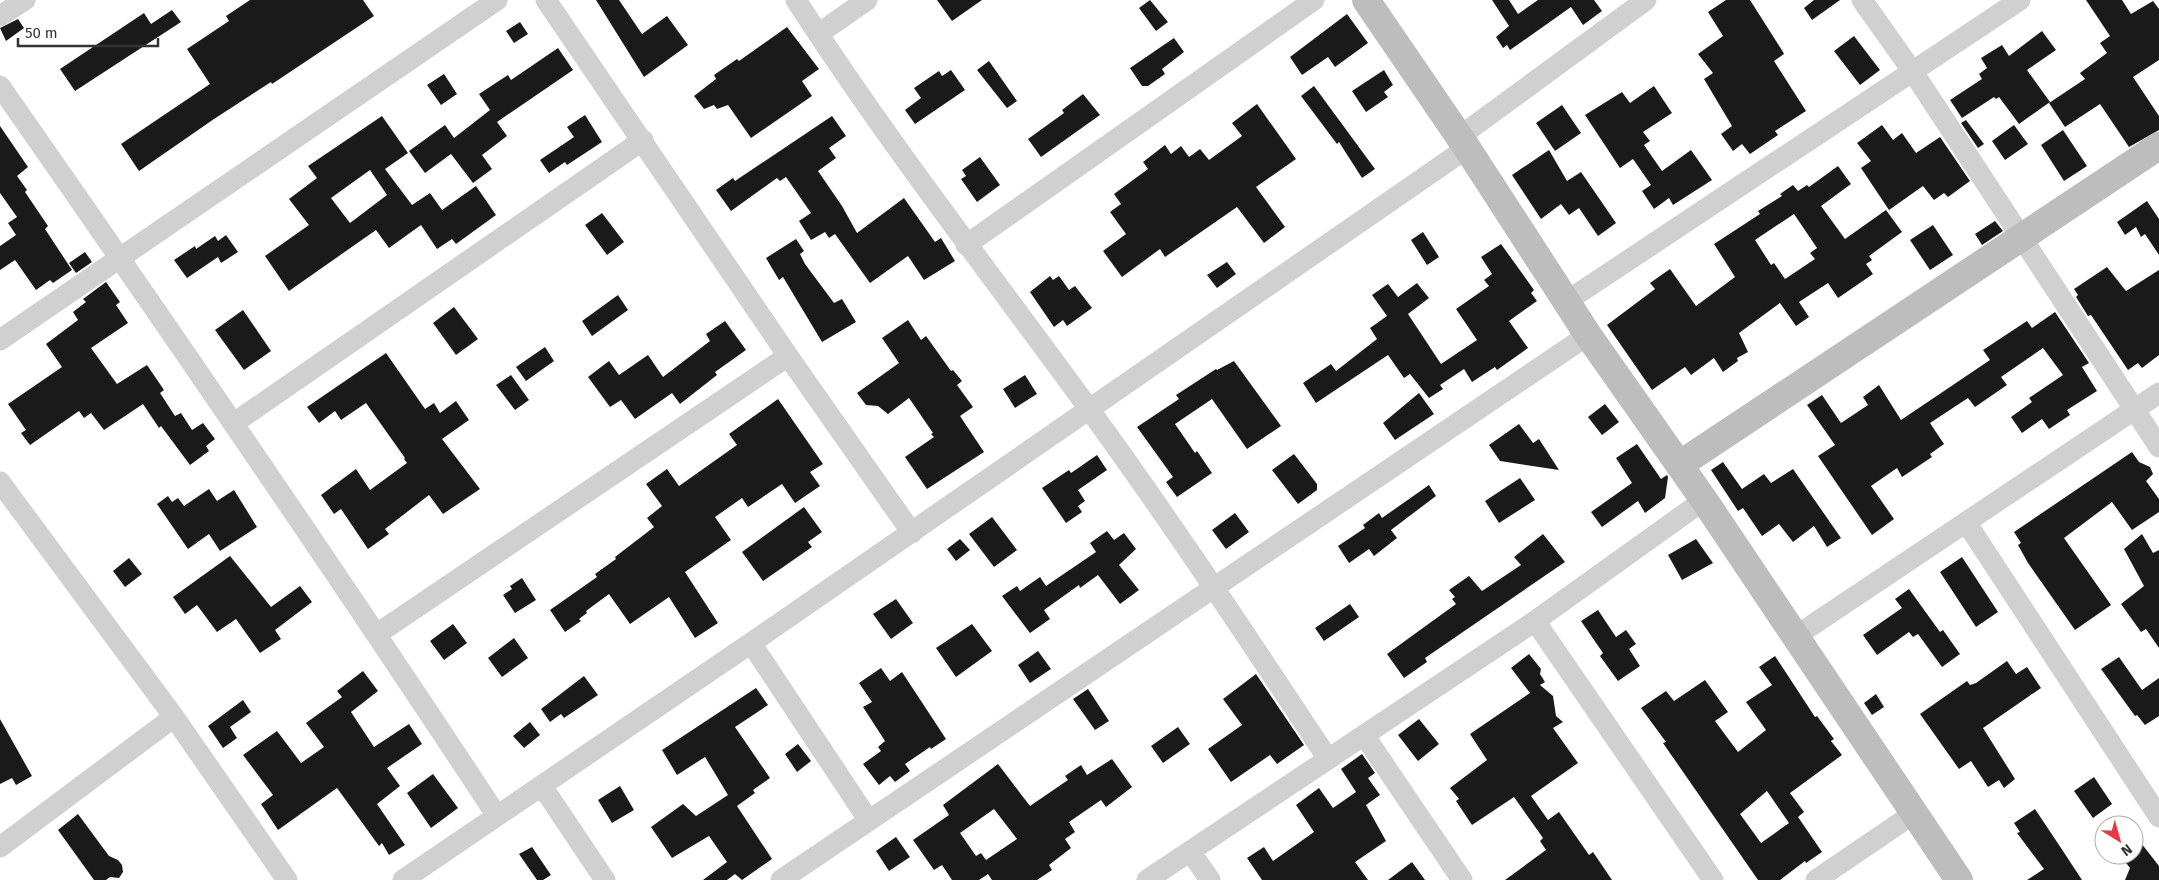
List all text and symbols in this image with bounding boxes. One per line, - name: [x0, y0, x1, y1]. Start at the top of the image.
- scale bar: [18, 15, 158, 47]
- text: 50 m: [25, 24, 58, 42]
- north arrow: [2094, 815, 2144, 865]
- text: N: [2118, 840, 2135, 860]

